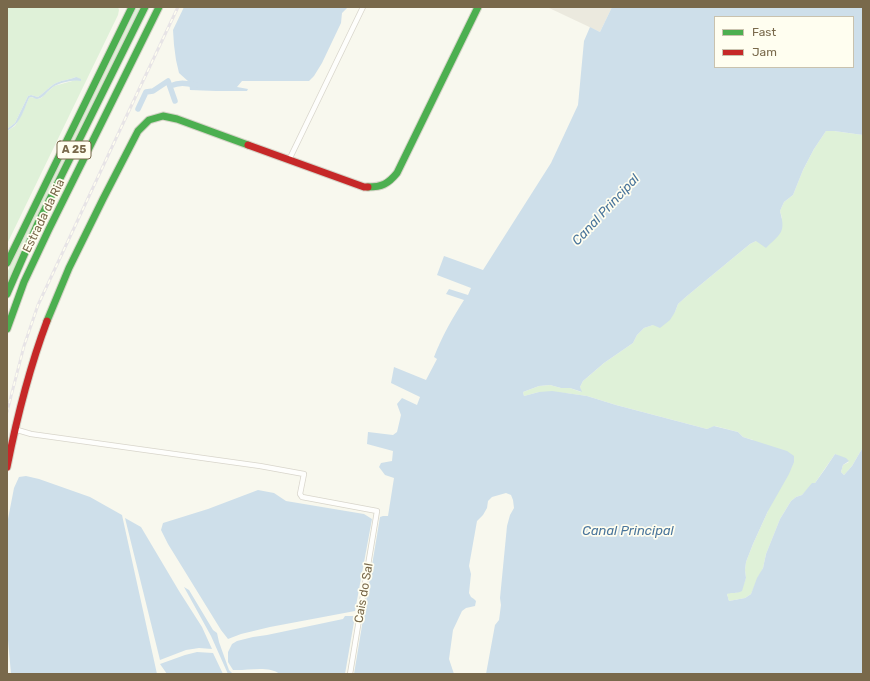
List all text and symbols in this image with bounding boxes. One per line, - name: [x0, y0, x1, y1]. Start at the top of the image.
- legend: [714, 16, 854, 68]
- text: Fast: [752, 25, 776, 39]
- text: Jam: [752, 45, 777, 59]
- road number: A 25: [57, 141, 91, 159]
- water label: Canal Principal: [569, 171, 643, 249]
- street label: Estrada da Ria: [20, 177, 68, 255]
- water label: Canal Principal: [582, 523, 674, 539]
- street label: Cais do Sal: [352, 562, 376, 624]

